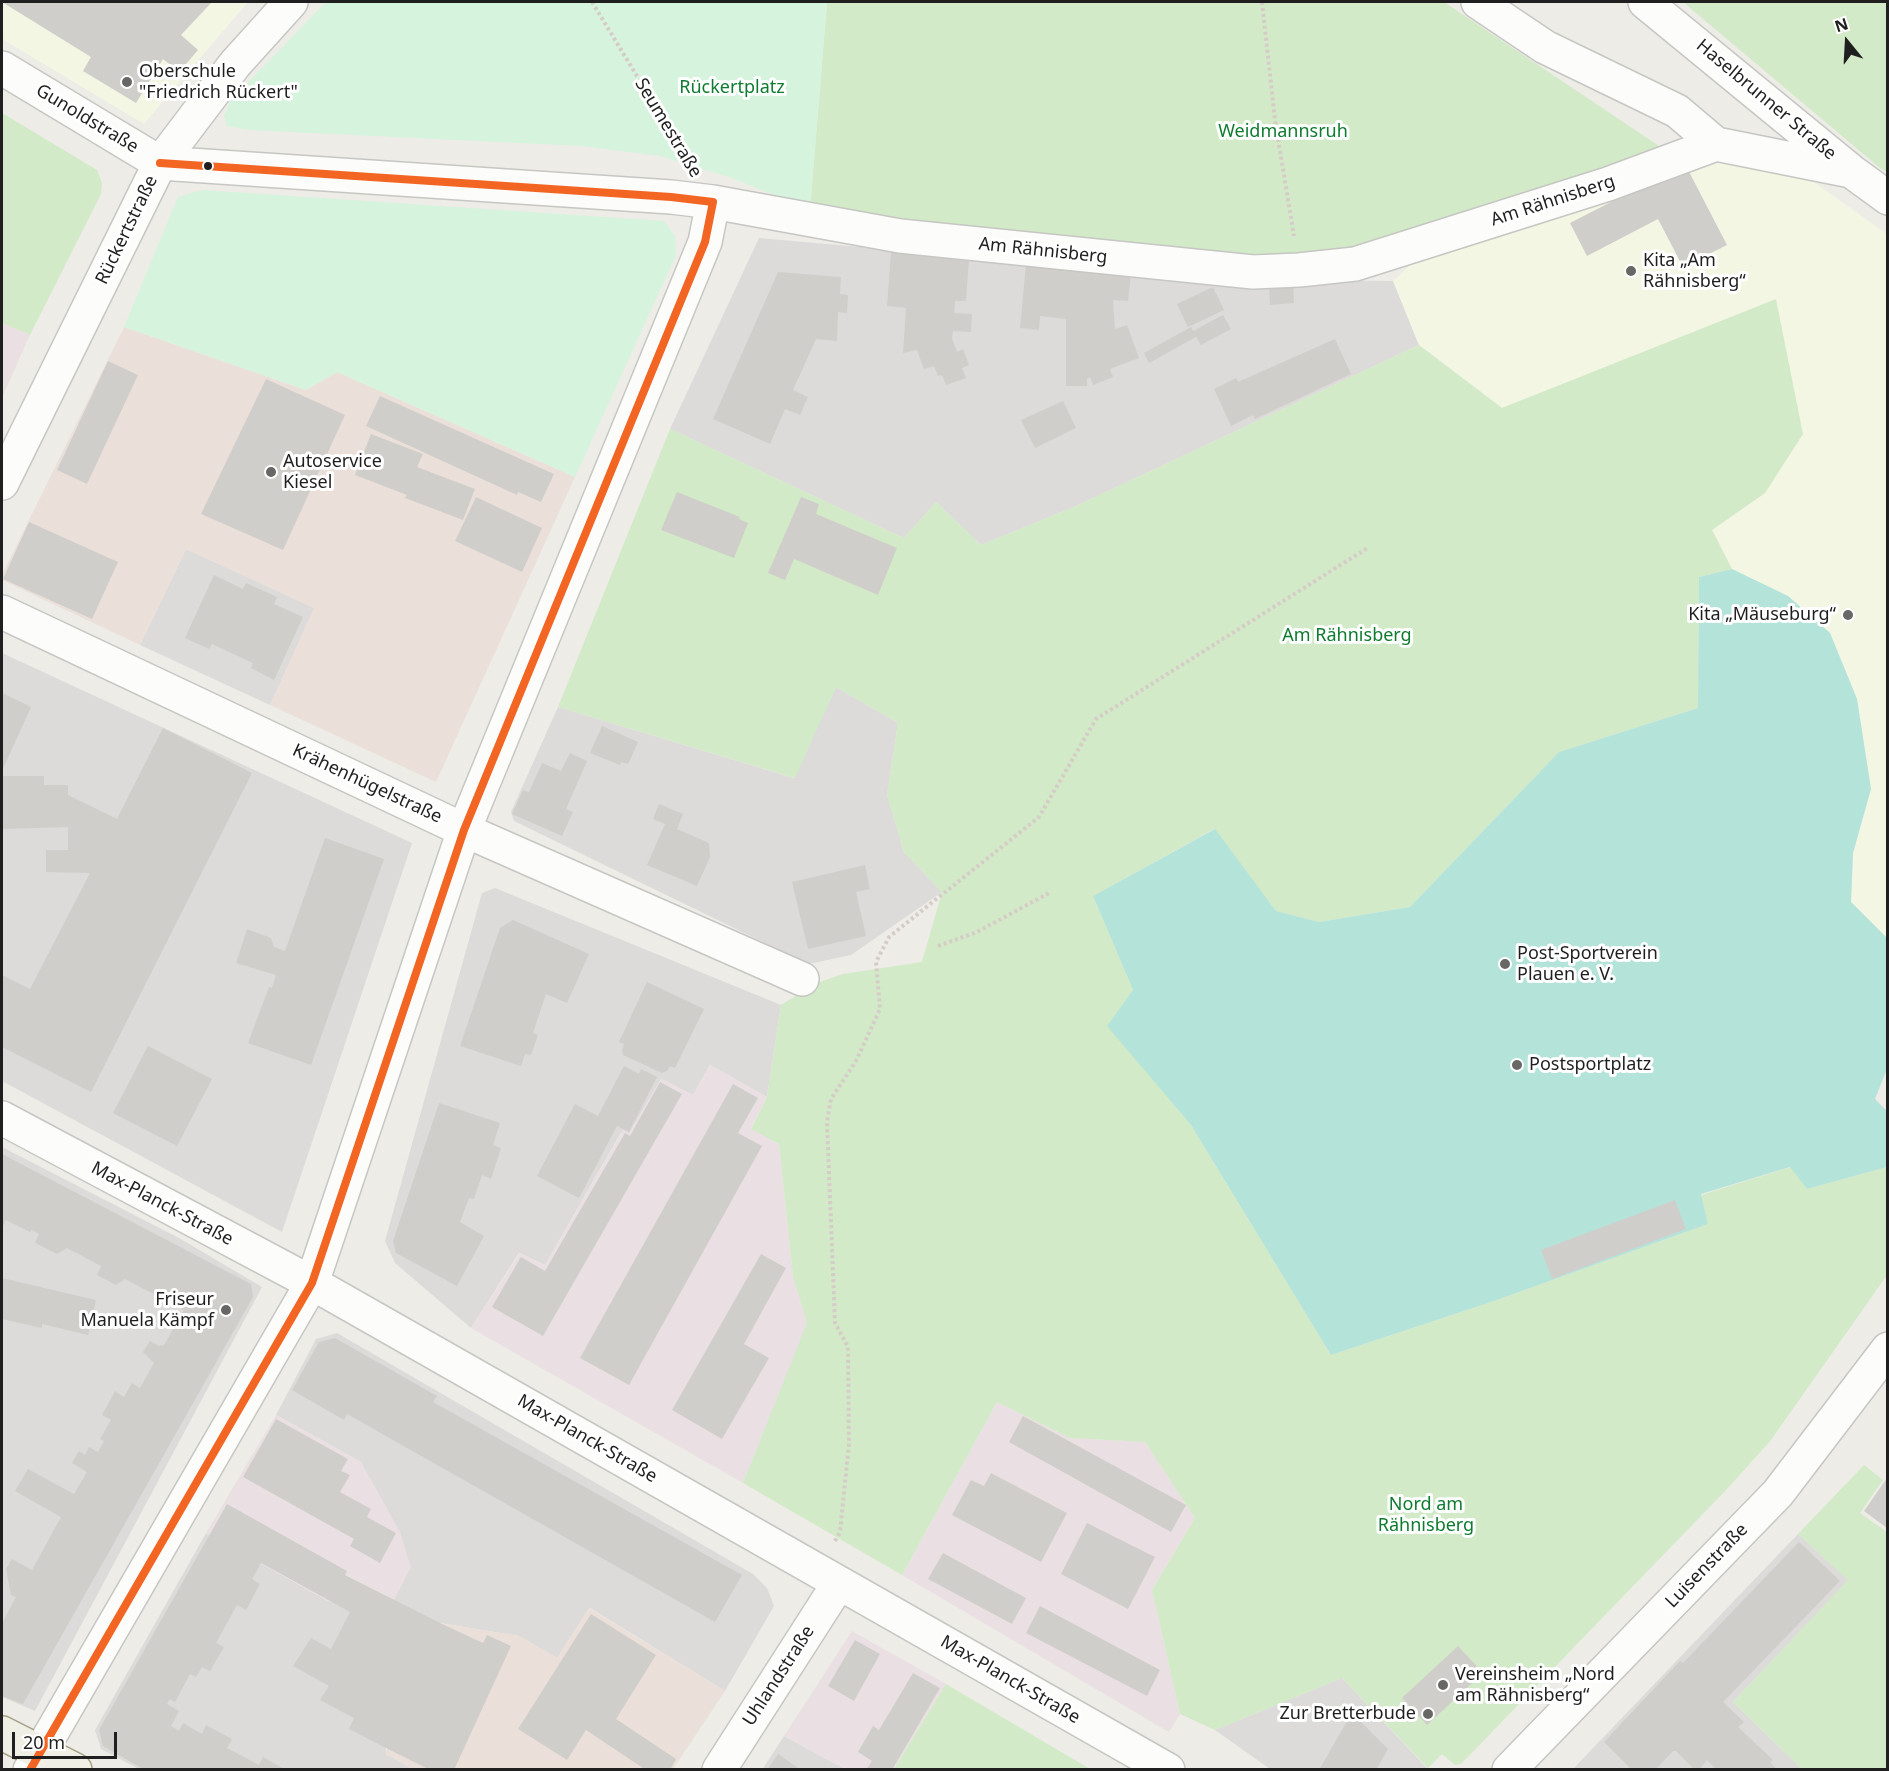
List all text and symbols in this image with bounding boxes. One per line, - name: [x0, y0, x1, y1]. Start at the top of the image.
- north arrow: [1817, 12, 1877, 72]
- text: N: [1832, 12, 1851, 37]
- street label: Haselbrunner Straße: [1692, 35, 1840, 165]
- place label: Oberschule "Friedrich Rückert": [139, 61, 298, 104]
- street label: Seumestraße: [630, 74, 706, 182]
- marker: Oberschule "Friedrich Rückert": [120, 75, 134, 89]
- park label: Rückertplatz: [679, 77, 785, 99]
- street label: Gunoldstraße: [32, 80, 142, 158]
- park label: Weidmannsruh: [1218, 121, 1348, 143]
- unlabelled marker: [202, 160, 214, 172]
- street label: Am Rähnisberg: [1488, 171, 1618, 231]
- street label: Rückertstraße: [91, 172, 163, 288]
- street label: Am Rähnisberg: [978, 233, 1108, 269]
- place label: Kita „Am Rähnisberg“: [1643, 250, 1746, 292]
- marker: Kita „Am Rähnisberg“: [1624, 264, 1638, 278]
- place label: Autoservice Kiesel: [283, 451, 382, 494]
- marker: Autoservice Kiesel: [264, 465, 278, 479]
- place label: Kita „Mäuseburg“: [1688, 604, 1836, 626]
- marker: Kita „Mäuseburg“: [1841, 608, 1855, 622]
- park label: Am Rähnisberg: [1282, 625, 1412, 647]
- street label: Krähenhügelstraße: [289, 740, 445, 828]
- place label: Post-Sportverein Plauen e. V.: [1517, 943, 1658, 986]
- marker: Post-Sportverein Plauen e. V.: [1498, 957, 1512, 971]
- place label: Postsportplatz: [1529, 1054, 1651, 1076]
- marker: Postsportplatz: [1510, 1058, 1524, 1072]
- street label: Max-Planck-Straße: [87, 1157, 237, 1251]
- place label: Friseur Manuela Kämpf: [80, 1289, 214, 1332]
- marker: Friseur Manuela Kämpf: [219, 1303, 233, 1317]
- street label: Max-Planck-Straße: [513, 1390, 661, 1488]
- park label: Nord am Rähnisberg: [1378, 1494, 1474, 1537]
- street label: Luisenstraße: [1661, 1519, 1753, 1613]
- street label: Uhlandstraße: [739, 1622, 819, 1730]
- street label: Max-Planck-Straße: [936, 1631, 1084, 1729]
- place label: Vereinsheim „Nord am Rähnisberg“: [1455, 1664, 1615, 1706]
- marker: Vereinsheim „Nord am Rähnisberg“: [1436, 1678, 1450, 1692]
- place label: Zur Bretterbude: [1280, 1703, 1416, 1725]
- marker: Zur Bretterbude: [1421, 1707, 1435, 1721]
- scale bar: [15, 1720, 120, 1758]
- text: 20 m: [23, 1730, 65, 1754]

